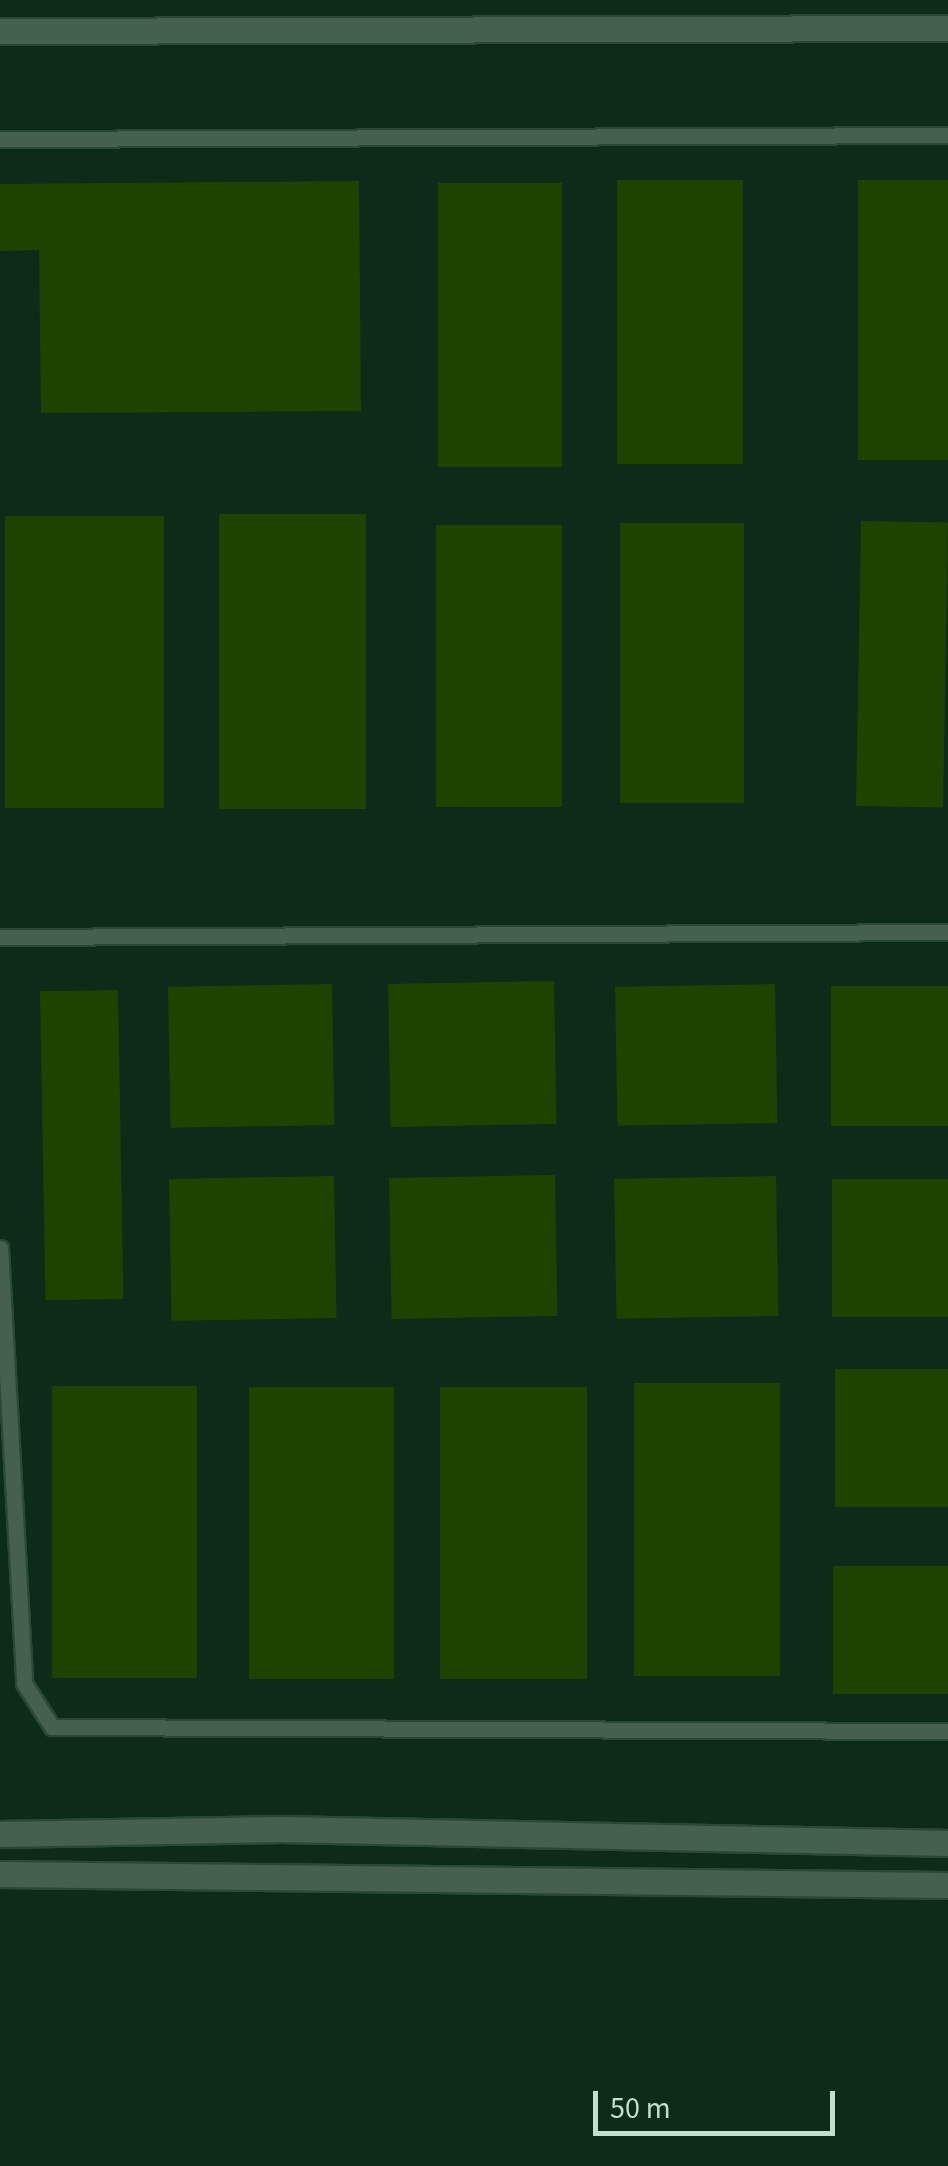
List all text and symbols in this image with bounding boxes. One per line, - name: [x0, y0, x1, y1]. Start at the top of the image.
- scale bar: [598, 2071, 840, 2133]
- text: 50 m: [610, 2087, 671, 2130]

